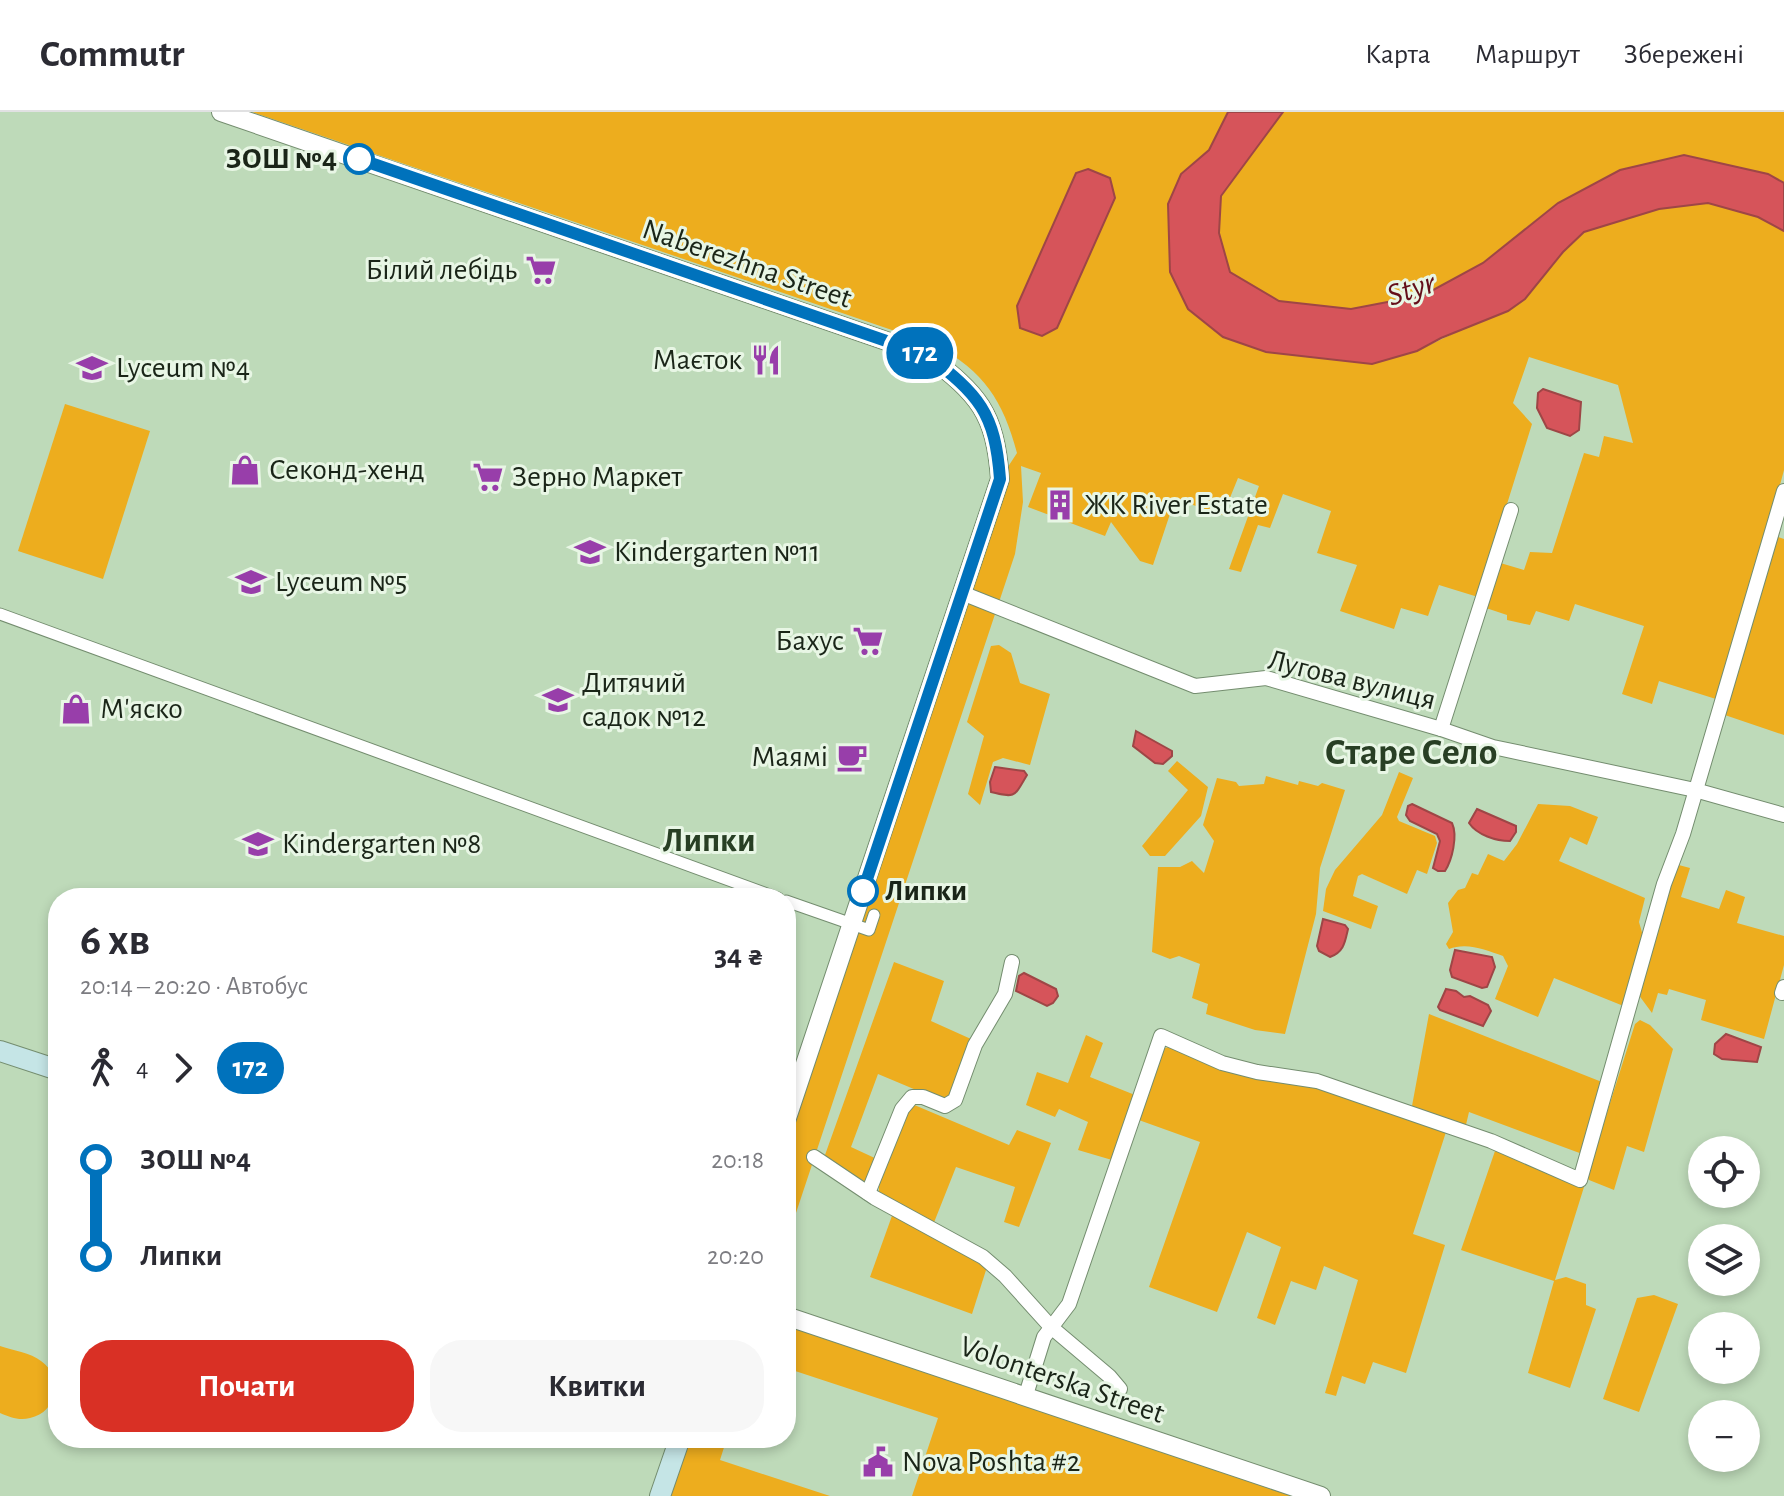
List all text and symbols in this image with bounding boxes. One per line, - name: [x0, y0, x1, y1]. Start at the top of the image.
- text: Commutr: [40, 36, 185, 74]
- text: Карта: [1365, 41, 1431, 69]
- text: Маршрут: [1475, 41, 1580, 69]
- text: Збережені: [1624, 41, 1744, 69]
- place label: ЗОШ №4: [226, 144, 337, 174]
- marker: ЗОШ №4: [344, 144, 374, 174]
- street label: Naberezhna Street: [639, 214, 856, 314]
- supermarket icon: Білий лебідь: [524, 253, 558, 287]
- place label: Білий лебідь: [365, 255, 517, 285]
- water label: Styr: [1383, 266, 1441, 312]
- line badge: 172: [874, 327, 966, 379]
- text: 172: [902, 339, 938, 367]
- restaurant icon: Маєток: [749, 343, 783, 377]
- place label: Маєток: [653, 345, 742, 375]
- school or university icon: Lyceum №4: [75, 351, 109, 385]
- place label: Lyceum №4: [116, 353, 250, 383]
- shop icon: Секонд-хенд: [228, 453, 262, 487]
- place label: Секонд-хенд: [269, 455, 425, 485]
- supermarket icon: Зерно Маркет: [471, 460, 505, 494]
- place label: Зерно Маркет: [512, 462, 683, 492]
- building icon: ЖК River Estate: [1043, 488, 1077, 522]
- place label: ЖК River Estate: [1084, 490, 1268, 520]
- school or university icon: Kindergarten №11: [573, 535, 607, 569]
- place label: Kindergarten №11: [614, 537, 820, 567]
- school or university icon: Lyceum №5: [234, 565, 268, 599]
- place label: Lyceum №5: [275, 567, 407, 597]
- supermarket icon: Бахус: [851, 624, 885, 658]
- place label: Бахус: [775, 626, 844, 656]
- street label: Лугова вулиця: [1265, 645, 1439, 715]
- place label: Дитячий садок №12: [582, 668, 706, 732]
- school or university icon: Дитячий садок №12: [541, 683, 575, 717]
- shop icon: М'яско: [59, 692, 93, 726]
- place label: М'яско: [100, 694, 183, 724]
- district label: Старе Село: [1325, 734, 1497, 772]
- cafe icon: Маямі: [835, 740, 869, 774]
- place label: Маямі: [751, 742, 828, 772]
- district label: Липки: [662, 824, 756, 858]
- school or university icon: Kindergarten №8: [241, 827, 275, 861]
- place label: Kindergarten №8: [282, 829, 482, 859]
- marker: Липки: [848, 876, 878, 906]
- place label: Липки: [885, 876, 967, 906]
- text: 6 хв: [80, 919, 150, 963]
- text: 34 ₴: [714, 941, 764, 971]
- text: 20:14 – 20:20 · Автобус: [80, 973, 308, 999]
- icon: walk: [80, 1046, 124, 1090]
- icon: forward: [161, 1046, 205, 1090]
- text: 172: [233, 1054, 268, 1082]
- text: 4: [136, 1055, 149, 1081]
- map controls: [1688, 1136, 1760, 1472]
- button: locate: [1688, 1136, 1760, 1208]
- text: ЗОШ №4: [140, 1145, 251, 1175]
- text: 20:18: [711, 1147, 764, 1173]
- button: layers: [1688, 1224, 1760, 1296]
- text: Липки: [140, 1241, 222, 1271]
- text: 20:20: [707, 1243, 764, 1269]
- button: +: [1688, 1312, 1760, 1384]
- street label: Volonterska Street: [956, 1331, 1168, 1429]
- button: Почати: [80, 1340, 414, 1432]
- button: Квитки: [430, 1340, 764, 1432]
- button: −: [1688, 1400, 1760, 1472]
- public building icon: Nova Poshta #2: [861, 1445, 895, 1479]
- place label: Nova Poshta #2: [902, 1447, 1081, 1477]

